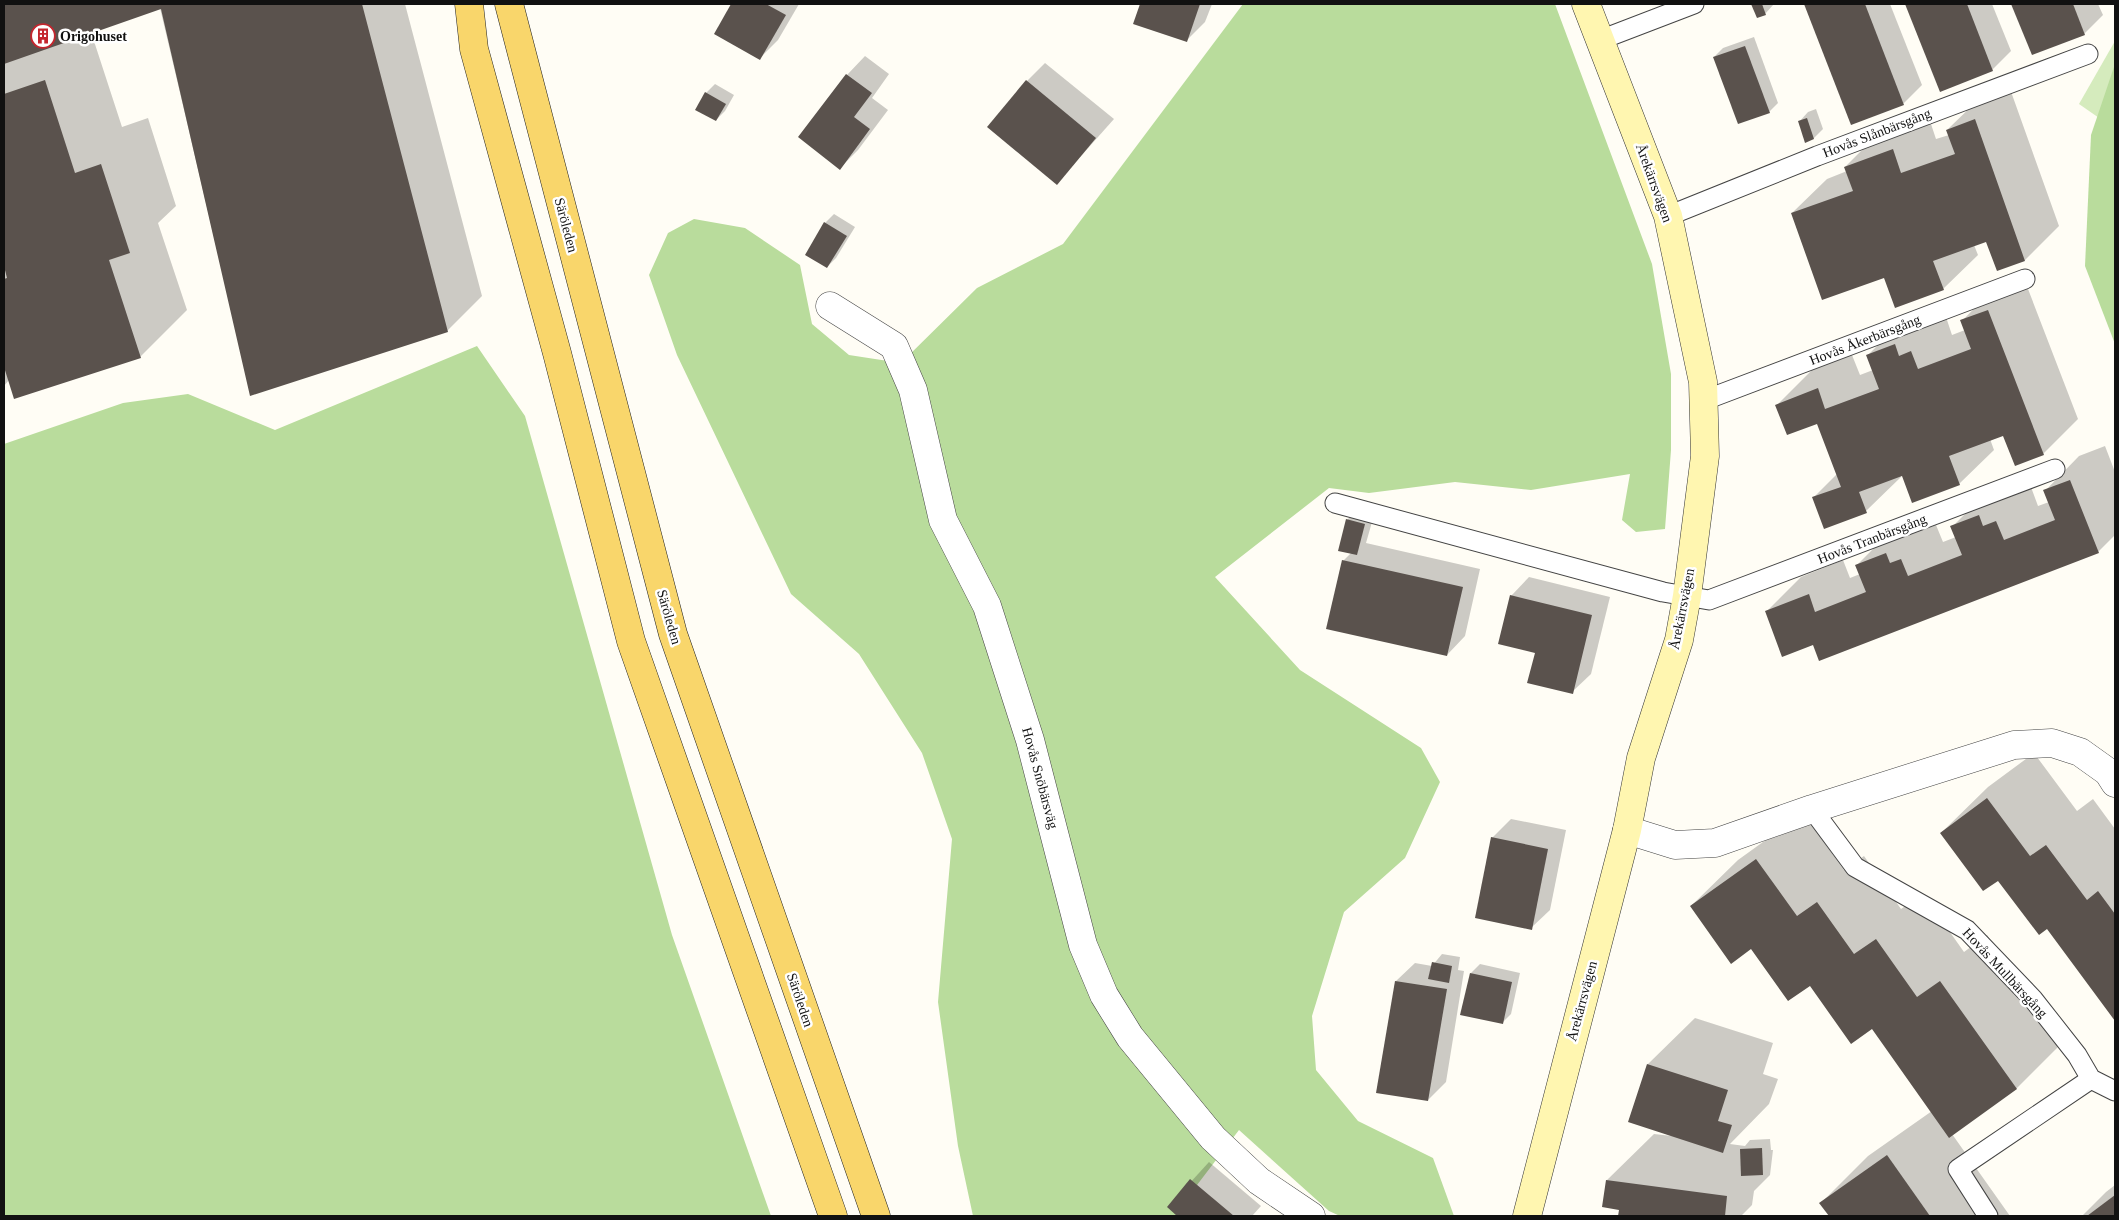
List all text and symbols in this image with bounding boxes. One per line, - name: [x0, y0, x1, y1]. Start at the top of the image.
- building icon: Origohuset: [30, 23, 56, 49]
- place label: Origohuset: [60, 29, 127, 44]
- street label: Hovås Slånbärsgång: [1821, 105, 1933, 161]
- street label: Årekärrsvägen: [1633, 142, 1675, 224]
- street label: Säröleden: [552, 196, 580, 254]
- street label: Hovås Åkerbärsgång: [1807, 312, 1923, 368]
- street label: Hovås Tranbärsgång: [1815, 511, 1929, 567]
- street label: Årekärrsvägen: [1667, 567, 1697, 651]
- street label: Säröleden: [654, 588, 684, 646]
- street label: Hovås Snöbärsväg: [1019, 726, 1061, 830]
- street label: Hovås Mullbärsgång: [1960, 925, 2050, 1021]
- street label: Årekärrsvägen: [1564, 959, 1600, 1043]
- street label: Säröleden: [784, 971, 816, 1029]

